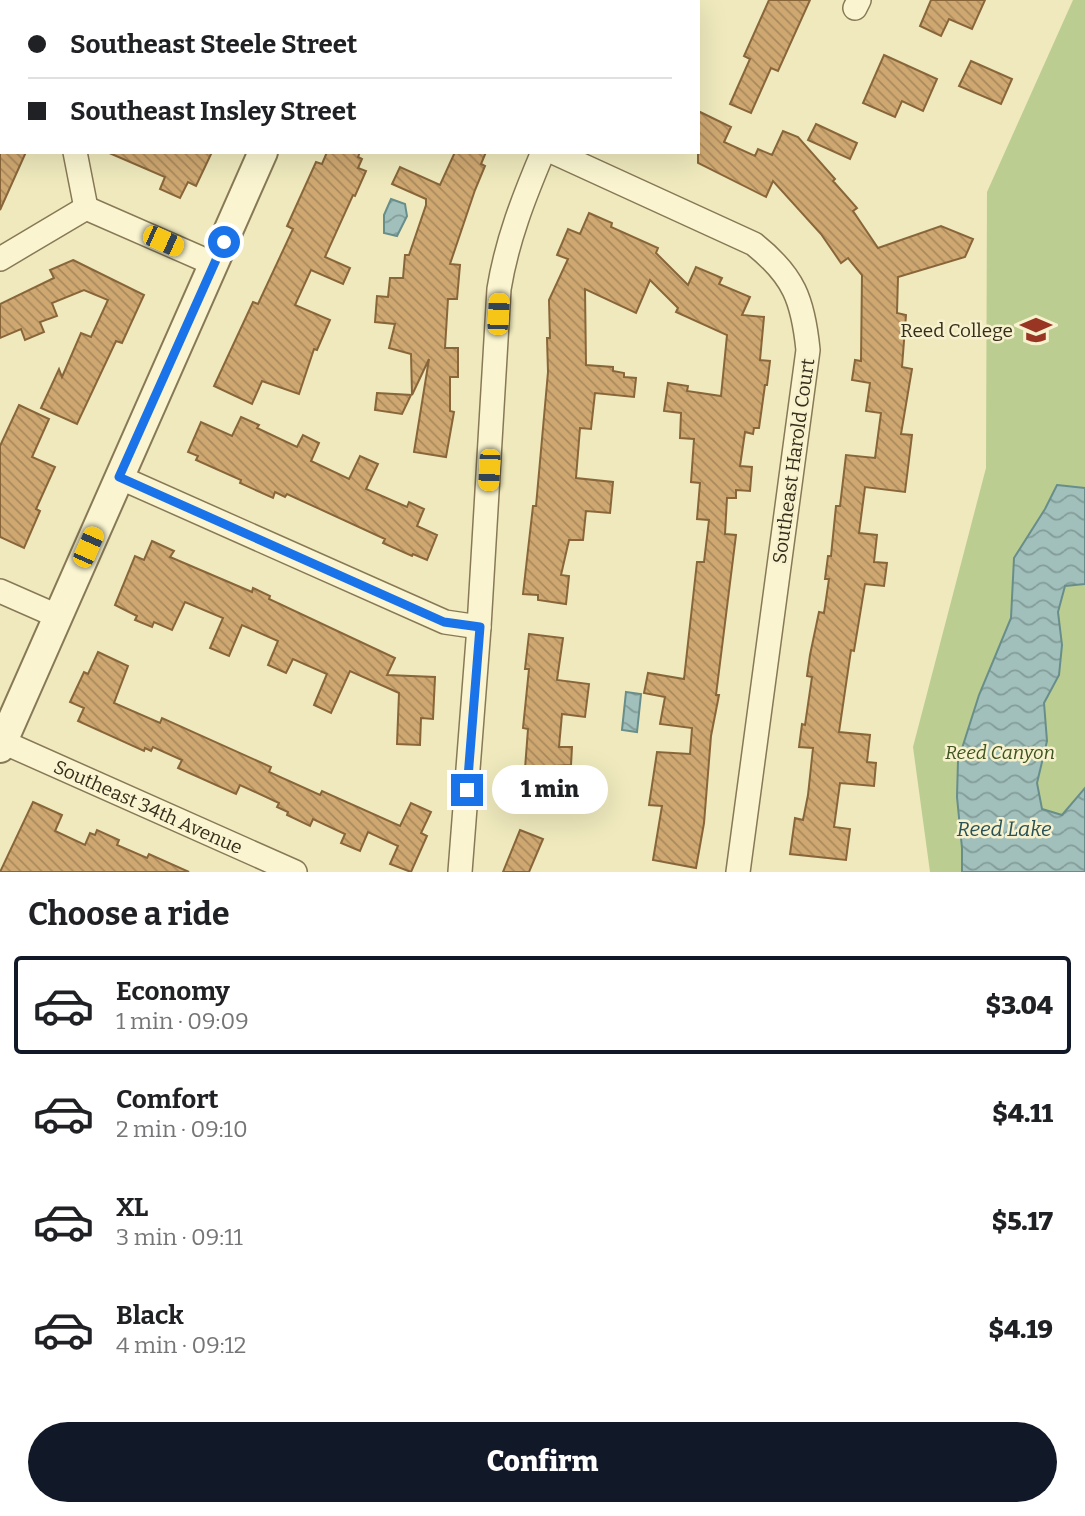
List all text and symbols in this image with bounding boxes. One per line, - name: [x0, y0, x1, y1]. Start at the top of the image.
- text: Southeast Steele Street: [70, 29, 357, 60]
- text: Southeast Insley Street: [70, 96, 356, 127]
- car: [140, 223, 187, 259]
- route start: [208, 226, 240, 258]
- car: [487, 292, 510, 336]
- school or university icon: Reed College: [1019, 313, 1053, 347]
- place label: Reed College: [900, 319, 1013, 342]
- street label: Southeast Harold Court: [768, 357, 819, 565]
- car: [478, 448, 501, 492]
- car: [70, 524, 107, 570]
- park label: Reed Canyon: [945, 741, 1055, 764]
- street label: Southeast 34th Avenue: [50, 755, 246, 859]
- callout: 1 min: [491, 766, 607, 814]
- route end: [451, 774, 483, 806]
- text: 1 min: [521, 775, 579, 803]
- water label: Reed Lake: [957, 816, 1052, 842]
- text: Choose a ride: [28, 895, 229, 933]
- icon: car: [32, 974, 95, 1037]
- text: Economy: [116, 976, 230, 1007]
- text: $3.04: [985, 990, 1053, 1021]
- text: 1 min · 09:09: [116, 1007, 249, 1035]
- icon: car: [32, 1082, 95, 1145]
- text: Comfort: [116, 1084, 219, 1115]
- text: $4.11: [992, 1098, 1053, 1129]
- text: 2 min · 09:10: [116, 1115, 248, 1143]
- icon: car: [32, 1190, 95, 1253]
- text: XL: [116, 1192, 148, 1223]
- text: $5.17: [992, 1206, 1053, 1237]
- text: 3 min · 09:11: [116, 1223, 243, 1251]
- icon: car: [32, 1298, 95, 1361]
- text: Black: [116, 1300, 184, 1331]
- text: $4.19: [988, 1314, 1053, 1345]
- text: 4 min · 09:12: [116, 1331, 246, 1359]
- button: Confirm: [28, 1422, 1057, 1502]

